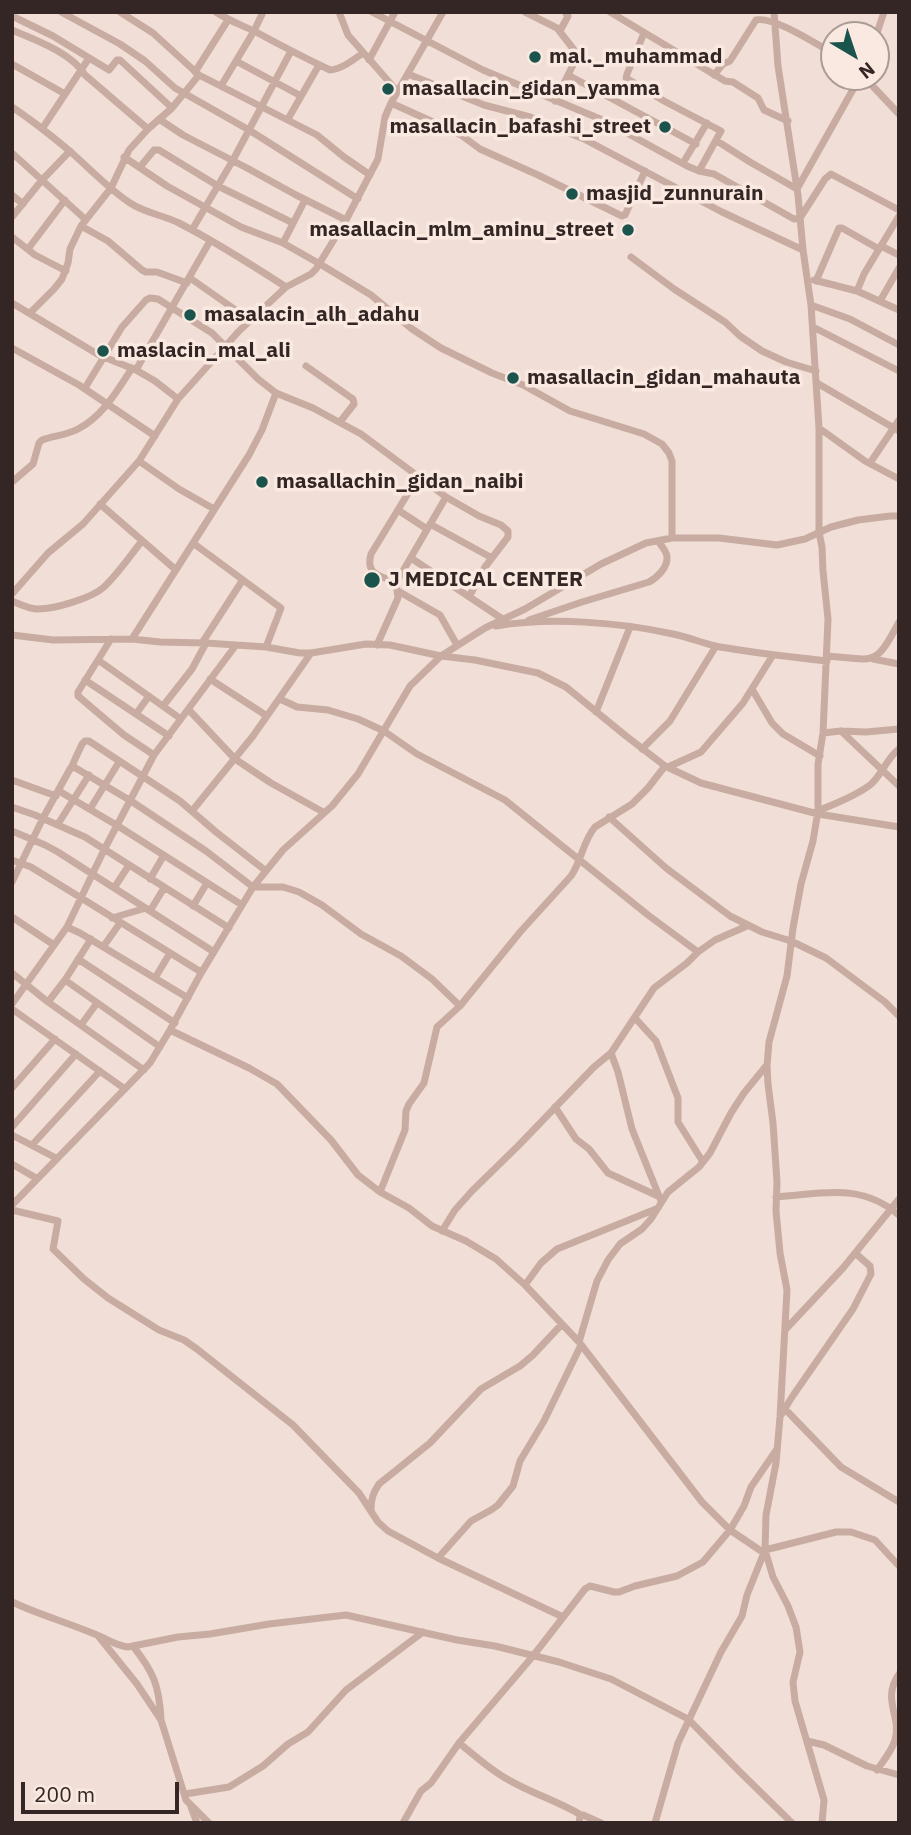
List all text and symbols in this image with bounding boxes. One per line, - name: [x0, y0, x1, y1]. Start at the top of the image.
- north arrow: [820, 21, 890, 91]
- place label: mal._muhammad: [549, 44, 723, 70]
- marker: mal._muhammad: [527, 49, 543, 65]
- text: N: [854, 57, 880, 84]
- place label: masallacin_gidan_yamma: [402, 76, 660, 102]
- marker: masallacin_gidan_yamma: [380, 81, 396, 97]
- place label: masallacin_bafashi_street: [390, 114, 651, 140]
- marker: masallacin_bafashi_street: [657, 119, 673, 135]
- place label: masjid_zunnurain: [586, 181, 763, 207]
- marker: masjid_zunnurain: [564, 186, 580, 202]
- place label: masallacin_mlm_aminu_street: [309, 217, 614, 243]
- marker: masallacin_mlm_aminu_street: [620, 222, 636, 238]
- place label: masalacin_alh_adahu: [204, 302, 420, 328]
- marker: masalacin_alh_adahu: [182, 307, 198, 323]
- place label: maslacin_mal_ali: [117, 338, 291, 364]
- marker: maslacin_mal_ali: [95, 343, 111, 359]
- place label: masallacin_gidan_mahauta: [527, 365, 801, 391]
- marker: masallacin_gidan_mahauta: [505, 370, 521, 386]
- place label: masallachin_gidan_naibi: [276, 469, 524, 495]
- marker: masallachin_gidan_naibi: [254, 474, 270, 490]
- place label: J MEDICAL CENTER: [388, 567, 583, 593]
- marker: J MEDICAL CENTER: [362, 570, 382, 590]
- scale bar: [24, 1769, 182, 1813]
- text: 200 m: [34, 1780, 95, 1808]

